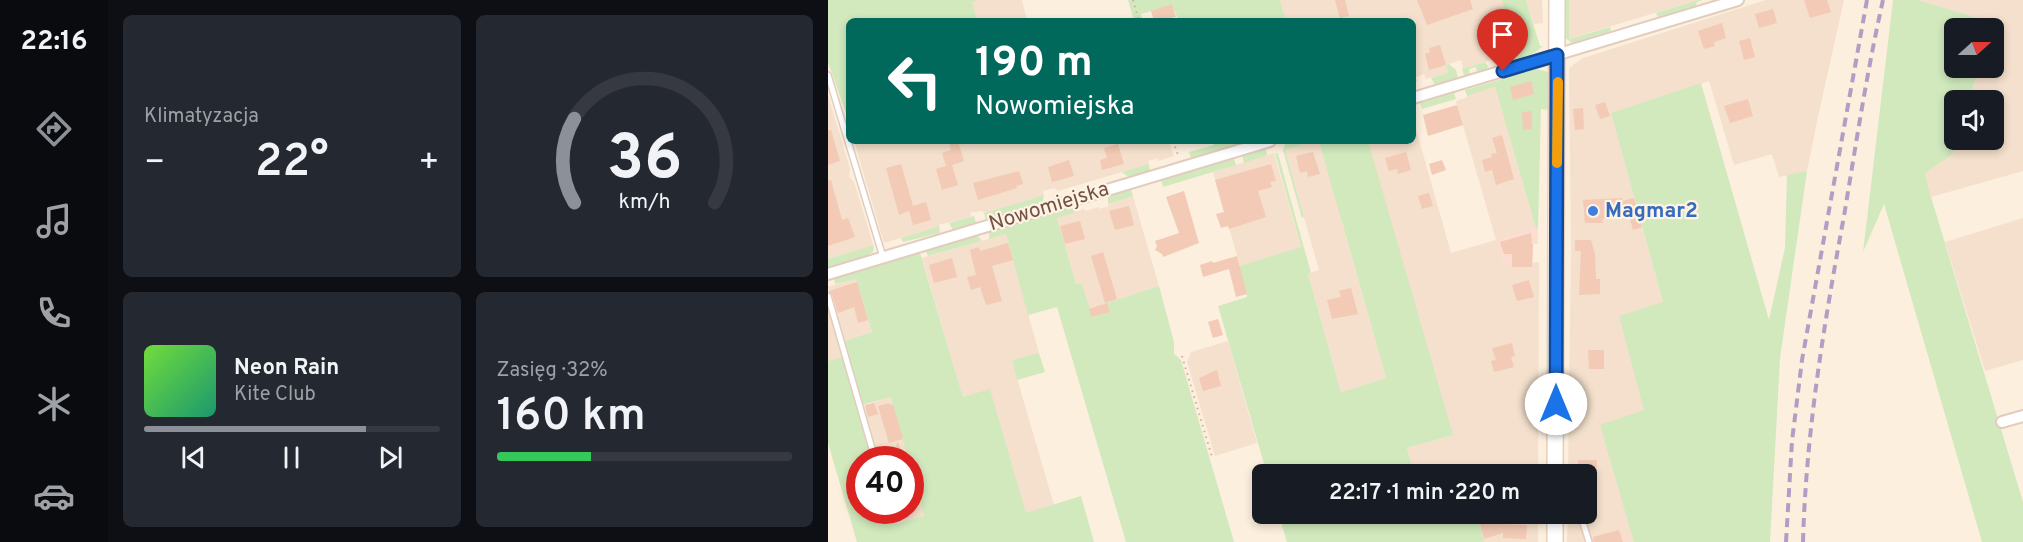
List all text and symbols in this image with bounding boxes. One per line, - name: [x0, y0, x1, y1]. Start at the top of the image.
- pin: [1477, 9, 1528, 71]
- icon: arrive: [1486, 18, 1519, 51]
- north arrow: [1944, 18, 2004, 78]
- map controls: [1944, 18, 2004, 150]
- text: 22:16: [21, 25, 87, 59]
- text: 190 m: [975, 38, 1093, 91]
- icon: left: [876, 42, 954, 120]
- text: Nowomiejska: [975, 90, 1135, 124]
- button: sound: [1944, 90, 2004, 150]
- text: Klimatyzacja: [144, 104, 259, 130]
- icon: directions: [33, 108, 75, 150]
- text: 36: [606, 122, 682, 201]
- text: 22°: [255, 135, 329, 192]
- text: −: [144, 143, 165, 185]
- text: +: [418, 143, 439, 185]
- street label: Nowomiejska: [986, 176, 1112, 238]
- text: km/h: [618, 189, 670, 216]
- place label: Magmar2: [1605, 198, 1698, 225]
- icon: music: [33, 200, 75, 242]
- marker: Magmar2: [1586, 204, 1600, 218]
- icon: phone: [33, 292, 75, 334]
- text: Neon Rain: [234, 355, 339, 382]
- text: Zasięg · 32%: [497, 358, 608, 384]
- position arrow: [1524, 372, 1588, 436]
- text: Kite Club: [234, 382, 316, 408]
- icon: climate: [33, 383, 75, 425]
- text: 160 km: [497, 389, 646, 446]
- icon: previous: [177, 441, 210, 474]
- icon: pause: [275, 441, 308, 474]
- icon: next: [374, 441, 407, 474]
- speed limit sign: 40: [846, 446, 924, 524]
- icon: car: [33, 475, 75, 517]
- text: 22:17 · 1 min · 220 m: [1329, 480, 1520, 507]

